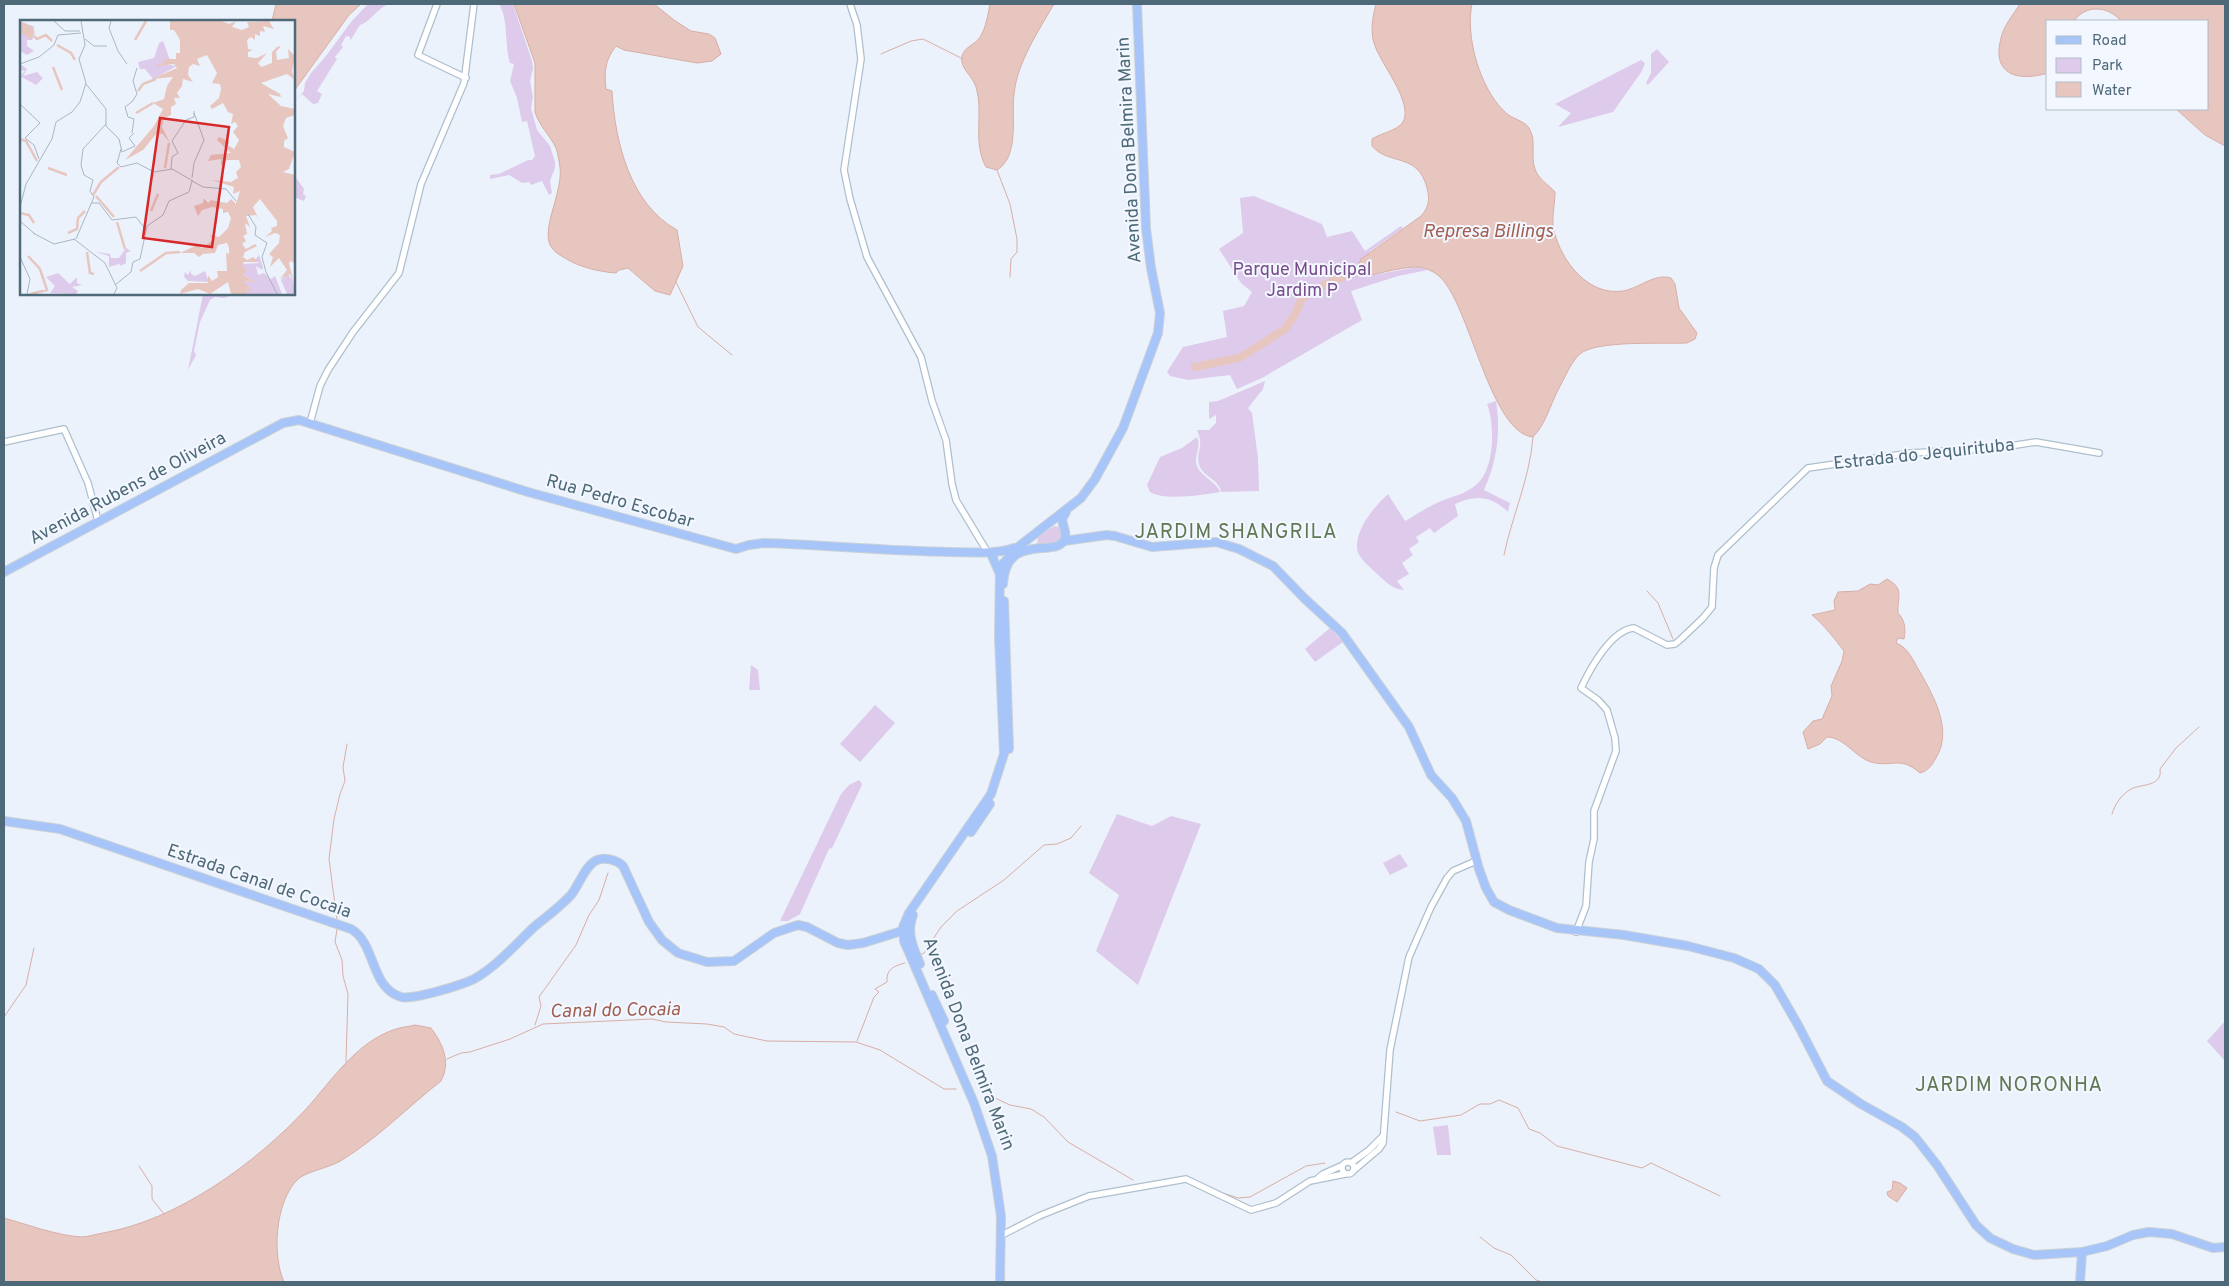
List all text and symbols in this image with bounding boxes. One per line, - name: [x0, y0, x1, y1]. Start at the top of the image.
- inset map: [20, 20, 295, 295]
- legend: [2046, 20, 2209, 110]
- text: Road: [2092, 32, 2127, 51]
- street label: Avenida Dona Belmira Marin: [1113, 36, 1147, 264]
- text: Park: [2092, 57, 2123, 76]
- text: Water: [2092, 82, 2132, 101]
- water label: Represa Billings: [1423, 220, 1554, 244]
- park label: Parque Municipal Jardim P: [1233, 259, 1371, 303]
- street label: Avenida Rubens de Oliveira: [26, 427, 230, 551]
- street label: Estrada do Jequirituba: [1832, 434, 2016, 476]
- street label: Rua Pedro Escobar: [543, 470, 697, 534]
- district label: JARDIM SHANGRILA: [1134, 520, 1338, 546]
- street label: Estrada Canal de Cocaia: [164, 840, 354, 924]
- street label: Avenida Dona Belmira Marin: [917, 934, 1019, 1154]
- water label: Canal do Cocaia: [550, 998, 681, 1024]
- district label: JARDIM NORONHA: [1915, 1073, 2103, 1099]

